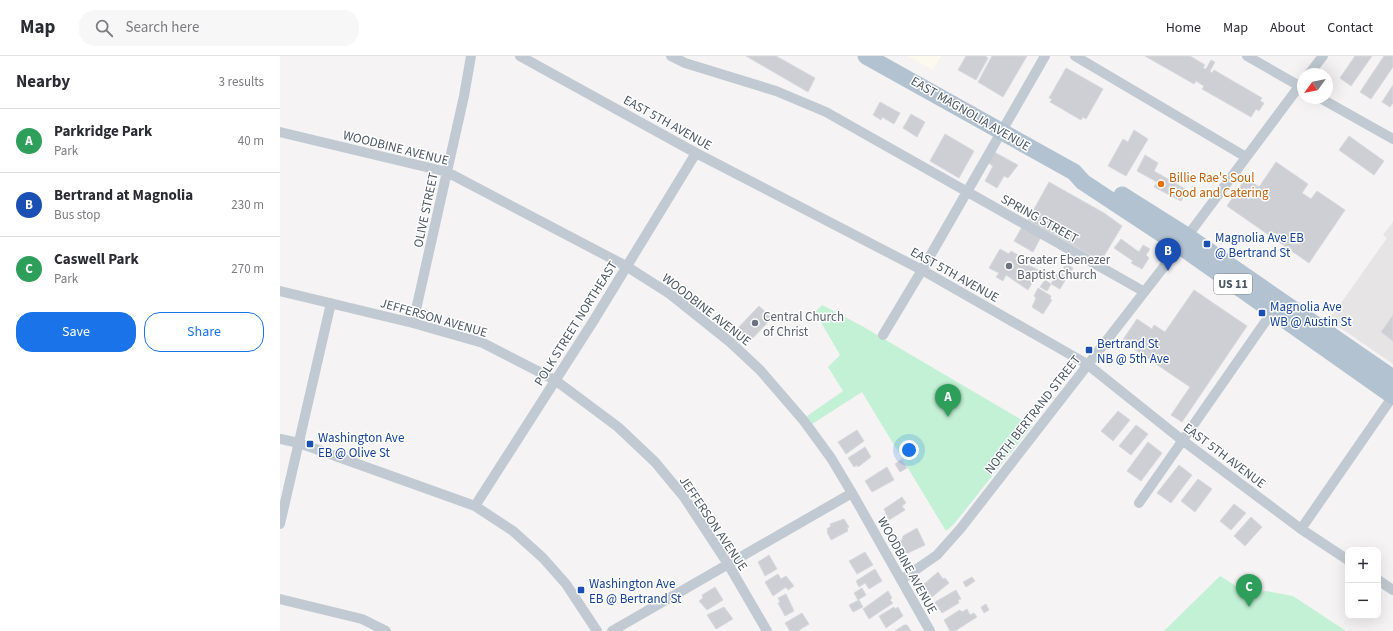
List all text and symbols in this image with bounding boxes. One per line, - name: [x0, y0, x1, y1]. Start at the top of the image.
- search box: [79, 10, 359, 46]
- text: Map: [20, 14, 55, 41]
- icon: search: [93, 17, 115, 39]
- text: Search here: [125, 17, 199, 38]
- text: Home: [1166, 18, 1201, 38]
- text: Map: [1223, 18, 1248, 38]
- text: About: [1270, 18, 1305, 38]
- text: Contact: [1327, 18, 1373, 38]
- north arrow: [1297, 68, 1333, 104]
- text: Nearby: [16, 70, 70, 94]
- street label: EAST MAGNOLIA AVENUE: [908, 72, 1034, 156]
- text: 3 results: [219, 73, 264, 91]
- street label: EAST 5TH AVENUE: [620, 91, 715, 155]
- text: Parkridge Park: [54, 121, 152, 142]
- street label: WOODBINE AVENUE: [341, 126, 451, 170]
- text: A: [25, 132, 33, 150]
- text: 40 m: [238, 132, 264, 150]
- text: Park: [54, 142, 78, 160]
- place label: Billie Rae's Soul Food and Catering: [1169, 169, 1269, 202]
- street label: OLIVE STREET: [409, 171, 443, 249]
- marker: Billie Rae's Soul Food and Catering: [1156, 179, 1166, 189]
- text: Bertrand at Magnolia: [54, 185, 193, 206]
- street label: SPRING STREET: [998, 190, 1081, 248]
- text: B: [25, 196, 33, 214]
- text: 230 m: [231, 196, 264, 214]
- text: Bus stop: [54, 206, 100, 224]
- place label: Magnolia Ave EB @ Bertrand St: [1215, 229, 1304, 262]
- pin: B: [1155, 238, 1181, 271]
- marker: Magnolia Ave EB @ Bertrand St: [1202, 239, 1212, 249]
- street label: EAST 5TH AVENUE: [907, 243, 1002, 307]
- text: Caswell Park: [54, 249, 139, 270]
- place label: Greater Ebenezer Baptist Church: [1017, 251, 1111, 284]
- street label: POLK STREET NORTHEAST: [530, 258, 622, 389]
- text: C: [25, 260, 33, 278]
- text: 270 m: [231, 260, 264, 278]
- marker: Greater Ebenezer Baptist Church: [1004, 261, 1014, 271]
- street label: WOODBINE AVENUE: [658, 269, 755, 350]
- text: Park: [54, 270, 78, 288]
- road number: US 11: [1214, 274, 1252, 294]
- street label: JEFFERSON AVENUE: [378, 294, 490, 342]
- place label: Magnolia Ave WB @ Austin St: [1270, 298, 1352, 331]
- place label: Central Church of Christ: [763, 308, 844, 341]
- marker: Magnolia Ave WB @ Austin St: [1257, 308, 1267, 318]
- button: Save: [16, 312, 136, 352]
- button: Share: [144, 312, 264, 352]
- marker: Central Church of Christ: [750, 318, 760, 328]
- place label: Bertrand St NB @ 5th Ave: [1097, 335, 1169, 368]
- marker: Bertrand St NB @ 5th Ave: [1084, 345, 1094, 355]
- street label: NORTH BERTRAND STREET: [981, 351, 1085, 478]
- pin: A: [935, 384, 961, 417]
- street label: EAST 5TH AVENUE: [1180, 419, 1269, 493]
- place label: Washington Ave EB @ Olive St: [318, 429, 404, 462]
- marker: Washington Ave EB @ Olive St: [305, 439, 315, 449]
- your location: [899, 440, 919, 460]
- street label: JEFFERSON AVENUE: [675, 473, 752, 575]
- street label: WOODBINE AVENUE: [873, 514, 941, 617]
- map controls: [1345, 547, 1381, 619]
- button: +: [1345, 547, 1381, 583]
- pin: C: [1236, 574, 1262, 607]
- place label: Washington Ave EB @ Bertrand St: [589, 575, 682, 608]
- button: −: [1345, 583, 1381, 619]
- marker: Washington Ave EB @ Bertrand St: [576, 585, 586, 595]

